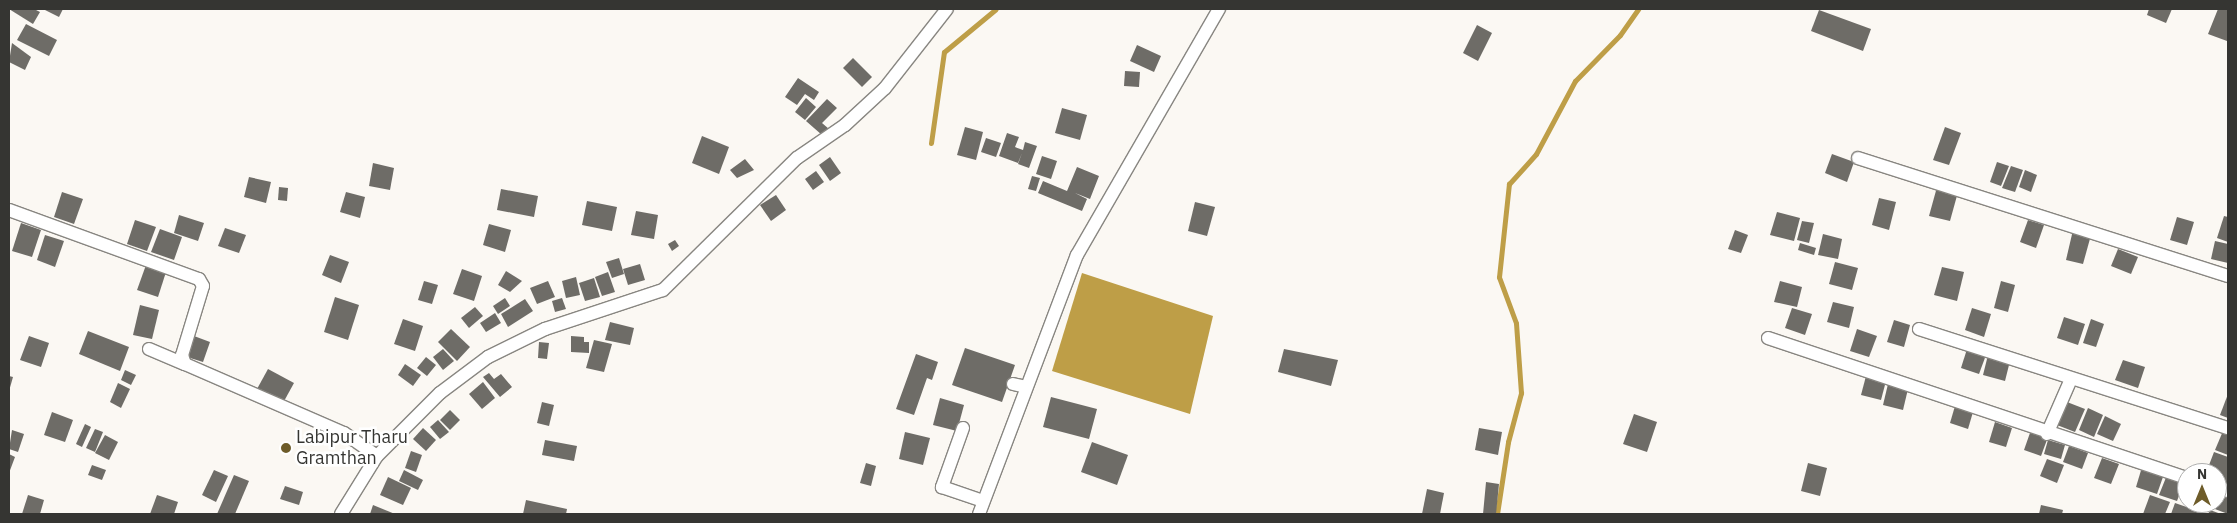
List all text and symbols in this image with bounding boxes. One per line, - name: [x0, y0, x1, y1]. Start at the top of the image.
- place label: Labipur Tharu Gramthan: [296, 427, 408, 469]
- marker: Labipur Tharu Gramthan: [280, 442, 292, 454]
- north arrow: [2177, 463, 2227, 513]
- text: N: [2197, 465, 2207, 483]

